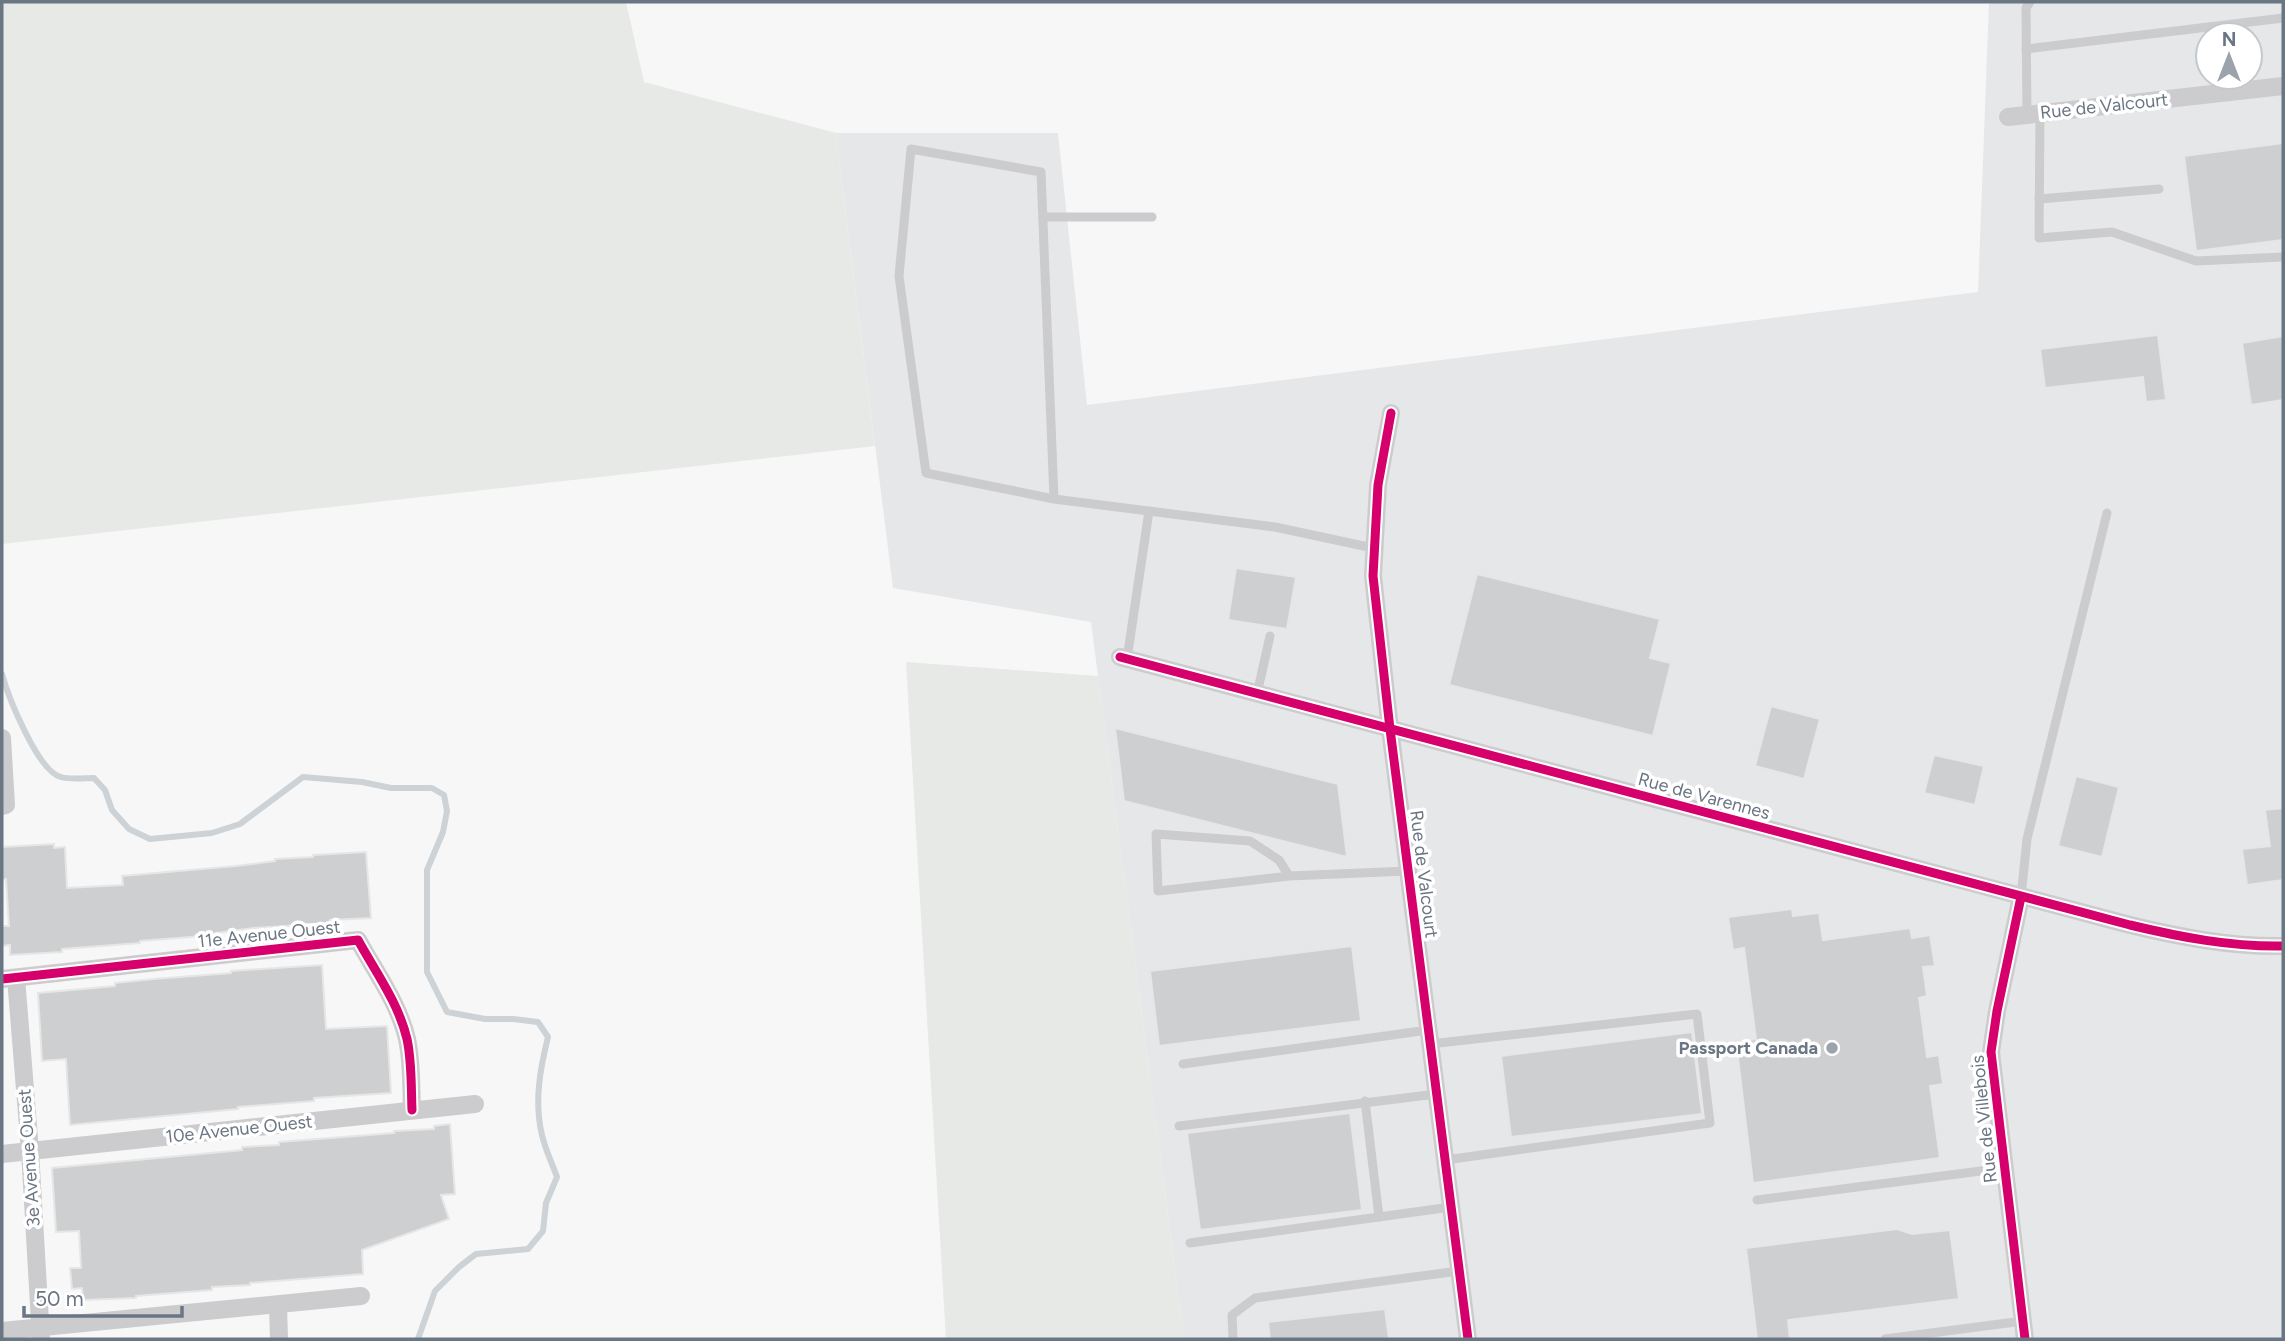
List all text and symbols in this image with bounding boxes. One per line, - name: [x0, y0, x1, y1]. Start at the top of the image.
- north arrow: [2194, 21, 2264, 91]
- text: N: [2222, 28, 2236, 51]
- street label: Rue de Valcourt: [2039, 88, 2169, 124]
- street label: Rue de Varennes: [1636, 768, 1772, 824]
- street label: Rue de Valcourt: [1405, 809, 1443, 939]
- street label: 11e Avenue Ouest: [196, 916, 342, 952]
- place label: Passport Canada: [1679, 1037, 1818, 1059]
- marker: Passport Canada: [1824, 1040, 1840, 1056]
- street label: Rue de Villebois: [1966, 1054, 2002, 1184]
- street label: 3e Avenue Ouest: [13, 1088, 45, 1228]
- street label: 10e Avenue Ouest: [164, 1110, 314, 1148]
- scale bar: [24, 1274, 182, 1318]
- text: 50 m: [35, 1286, 84, 1311]

